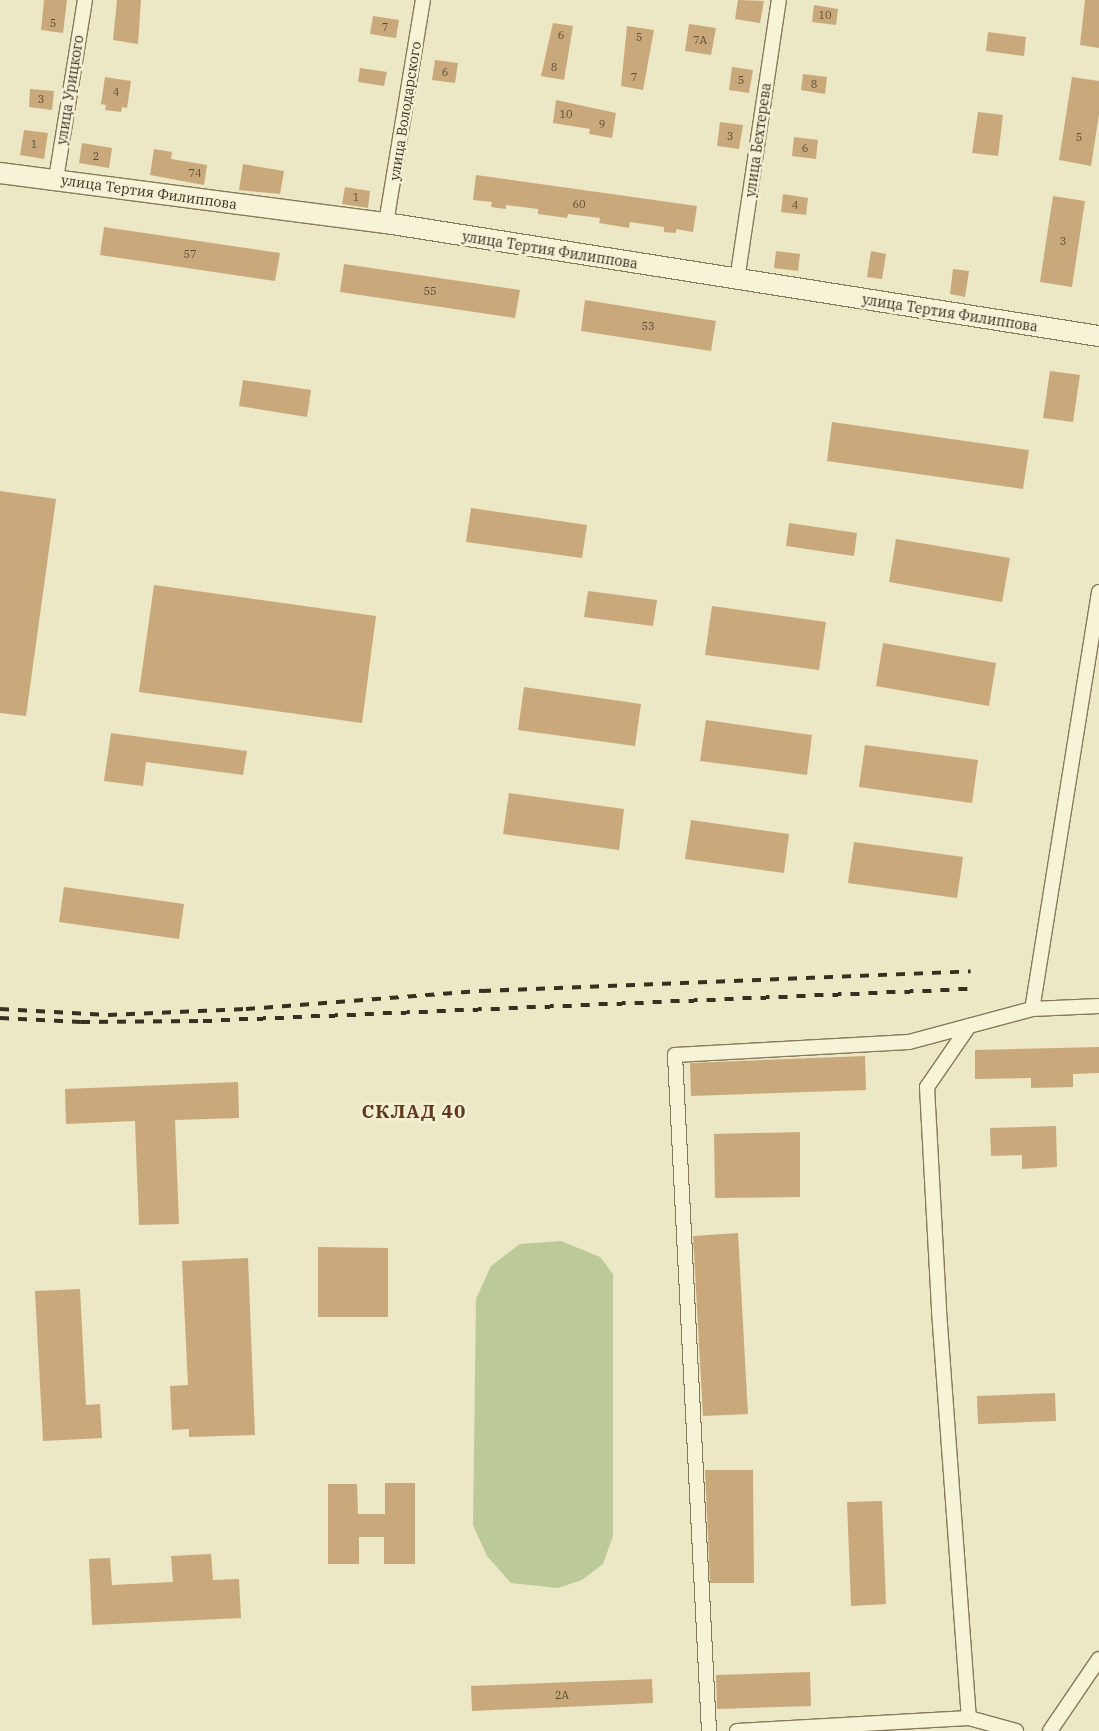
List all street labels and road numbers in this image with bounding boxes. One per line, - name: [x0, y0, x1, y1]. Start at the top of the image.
- street label: улица Урицкого: [53, 34, 87, 146]
- street label: улица Володарского: [386, 40, 424, 182]
- street label: улица Бехтерева: [742, 82, 774, 198]
- street label: улица Тертия Филиппова: [60, 171, 238, 213]
- street label: улица Тертия Филиппова: [461, 228, 639, 272]
- street label: улица Тертия Филиппова: [861, 291, 1039, 335]

